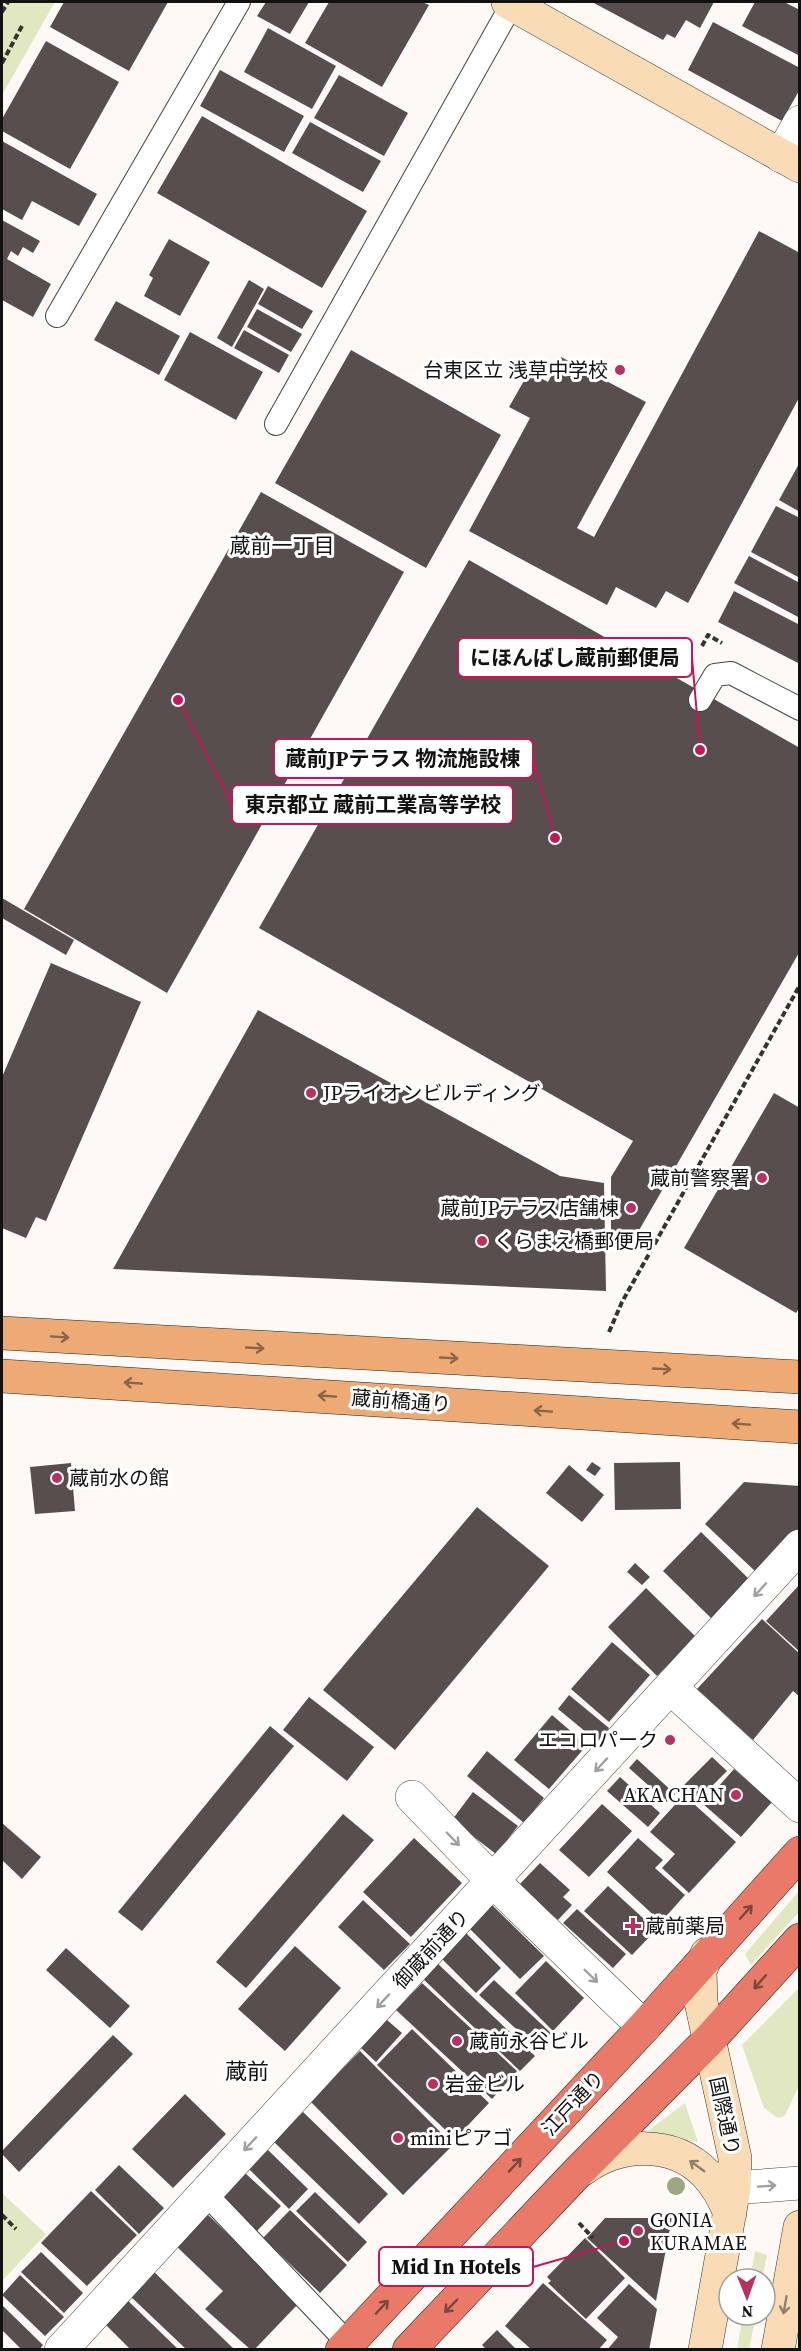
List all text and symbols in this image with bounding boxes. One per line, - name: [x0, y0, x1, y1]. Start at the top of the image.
- place label: 台東区立 浅草中学校: [423, 356, 608, 384]
- marker: 台東区立 浅草中学校: [613, 363, 627, 377]
- district label: 蔵前一丁目: [230, 531, 335, 560]
- callout: にほんばし蔵前郵便局: [458, 638, 692, 677]
- text: にほんばし蔵前郵便局: [470, 643, 680, 672]
- callout: 蔵前JPテラス 物流施設棟: [274, 739, 533, 778]
- text: 蔵前JPテラス 物流施設棟: [285, 744, 521, 773]
- callout: 東京都立 蔵前工業高等学校: [232, 785, 513, 824]
- text: 東京都立 蔵前工業高等学校: [245, 790, 501, 819]
- place label: JPライオンビルディング: [322, 1079, 541, 1107]
- marker: JPライオンビルディング: [304, 1086, 318, 1100]
- place label: 蔵前警察署: [650, 1164, 750, 1192]
- marker: 蔵前警察署: [755, 1171, 769, 1185]
- place label: 蔵前JPテラス店舗棟: [440, 1194, 619, 1222]
- marker: 蔵前JPテラス店舗棟: [624, 1201, 638, 1215]
- place label: くらまえ橋郵便局: [494, 1227, 654, 1255]
- marker: くらまえ橋郵便局: [475, 1234, 489, 1248]
- one-way arrow: [49, 1332, 69, 1343]
- one-way arrow: [244, 1343, 264, 1354]
- one-way arrow: [439, 1353, 459, 1364]
- one-way arrow: [652, 1364, 672, 1375]
- one-way arrow: [123, 1378, 143, 1389]
- street label: 蔵前橋通り: [350, 1384, 452, 1418]
- one-way arrow: [318, 1391, 338, 1402]
- one-way arrow: [534, 1405, 553, 1416]
- one-way arrow: [732, 1418, 752, 1429]
- place label: 蔵前水の館: [69, 1464, 169, 1492]
- marker: 蔵前水の館: [50, 1471, 64, 1485]
- one-way arrow: [753, 1582, 767, 1597]
- place label: エコロパーク: [538, 1726, 658, 1754]
- marker: エコロパーク: [663, 1733, 677, 1747]
- one-way arrow: [594, 1757, 608, 1772]
- place label: AKA CHAN: [623, 1781, 724, 1809]
- marker: AKA CHAN: [729, 1788, 743, 1802]
- one-way arrow: [445, 1832, 460, 1847]
- street label: 御蔵前通り: [387, 1903, 475, 1995]
- one-way arrow: [739, 1905, 753, 1920]
- place label: 蔵前薬局: [645, 1912, 725, 1940]
- marker: 蔵前薬局: [626, 1919, 640, 1933]
- one-way arrow: [584, 1969, 599, 1984]
- one-way arrow: [753, 1974, 766, 1990]
- one-way arrow: [376, 1993, 390, 2008]
- place label: 蔵前永谷ビル: [469, 2027, 589, 2055]
- marker: 蔵前永谷ビル: [450, 2034, 464, 2048]
- district label: 蔵前: [225, 2056, 269, 2086]
- street label: 江戸通り: [535, 2064, 611, 2142]
- place label: 岩金ビル: [445, 2070, 525, 2098]
- street label: 国際通り: [703, 2074, 747, 2158]
- marker: 岩金ビル: [426, 2077, 440, 2091]
- place label: miniピアゴ: [410, 2124, 512, 2152]
- marker: miniピアゴ: [391, 2131, 405, 2145]
- one-way arrow: [244, 2136, 258, 2151]
- one-way arrow: [508, 2157, 522, 2172]
- one-way arrow: [689, 2160, 705, 2173]
- one-way arrow: [756, 2180, 776, 2191]
- place label: GONIA KURAMAE: [650, 2206, 747, 2257]
- marker: GONIA KURAMAE: [631, 2224, 645, 2238]
- callout: Mid In Hotels: [379, 2247, 533, 2286]
- text: Mid In Hotels: [391, 2252, 521, 2281]
- north arrow: [717, 2267, 777, 2327]
- one-way arrow: [780, 2295, 791, 2315]
- one-way arrow: [444, 2298, 458, 2313]
- one-way arrow: [374, 2299, 389, 2314]
- text: N: [741, 2301, 753, 2323]

